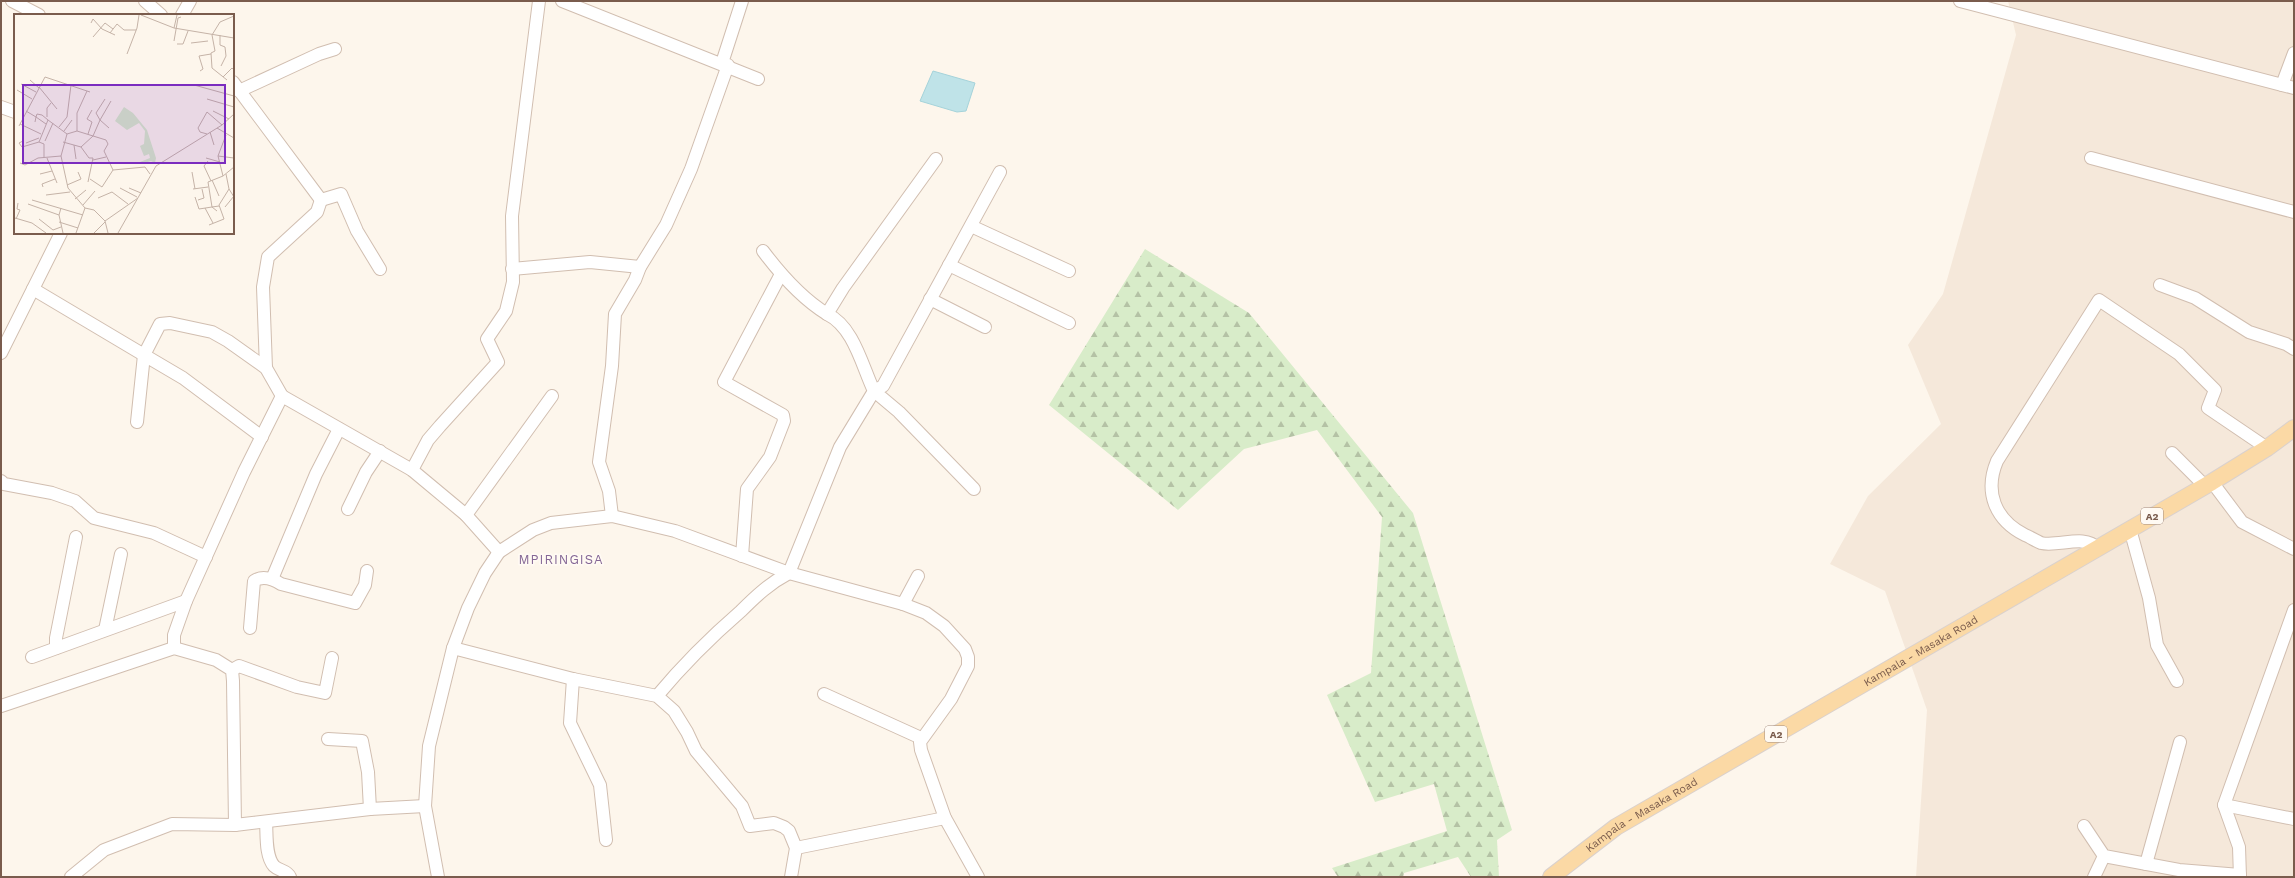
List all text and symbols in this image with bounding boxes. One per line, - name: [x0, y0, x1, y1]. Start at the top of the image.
- inset map: [14, 14, 234, 234]
- road number: A2: [2141, 508, 2163, 524]
- district label: MPIRINGISA: [519, 552, 603, 567]
- street label: Kampala - Masaka Road: [1861, 613, 1980, 689]
- road number: A2: [1765, 726, 1787, 742]
- street label: Kampala - Masaka Road: [1583, 775, 1700, 855]

